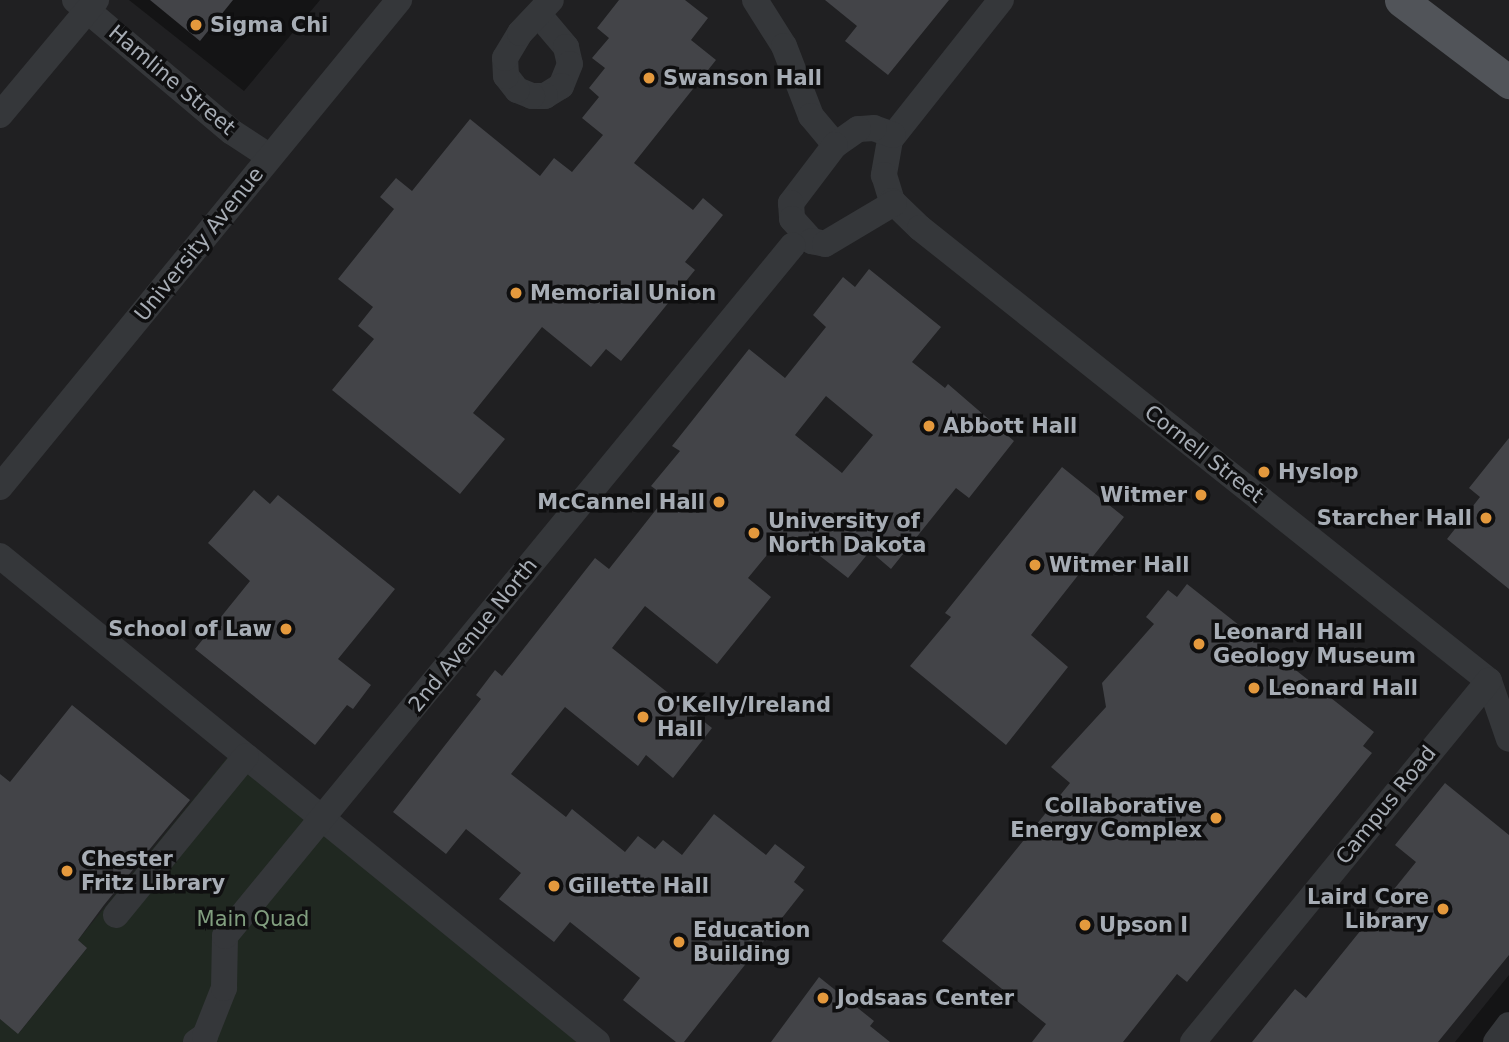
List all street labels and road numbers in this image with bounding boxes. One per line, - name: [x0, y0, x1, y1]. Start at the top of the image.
- street label: Hamline Street: [104, 20, 240, 140]
- street label: University Avenue: [129, 162, 269, 326]
- street label: Cornell Street: [1139, 400, 1269, 508]
- street label: 2nd Avenue North: [403, 553, 543, 717]
- street label: Campus Road: [1331, 741, 1441, 869]

